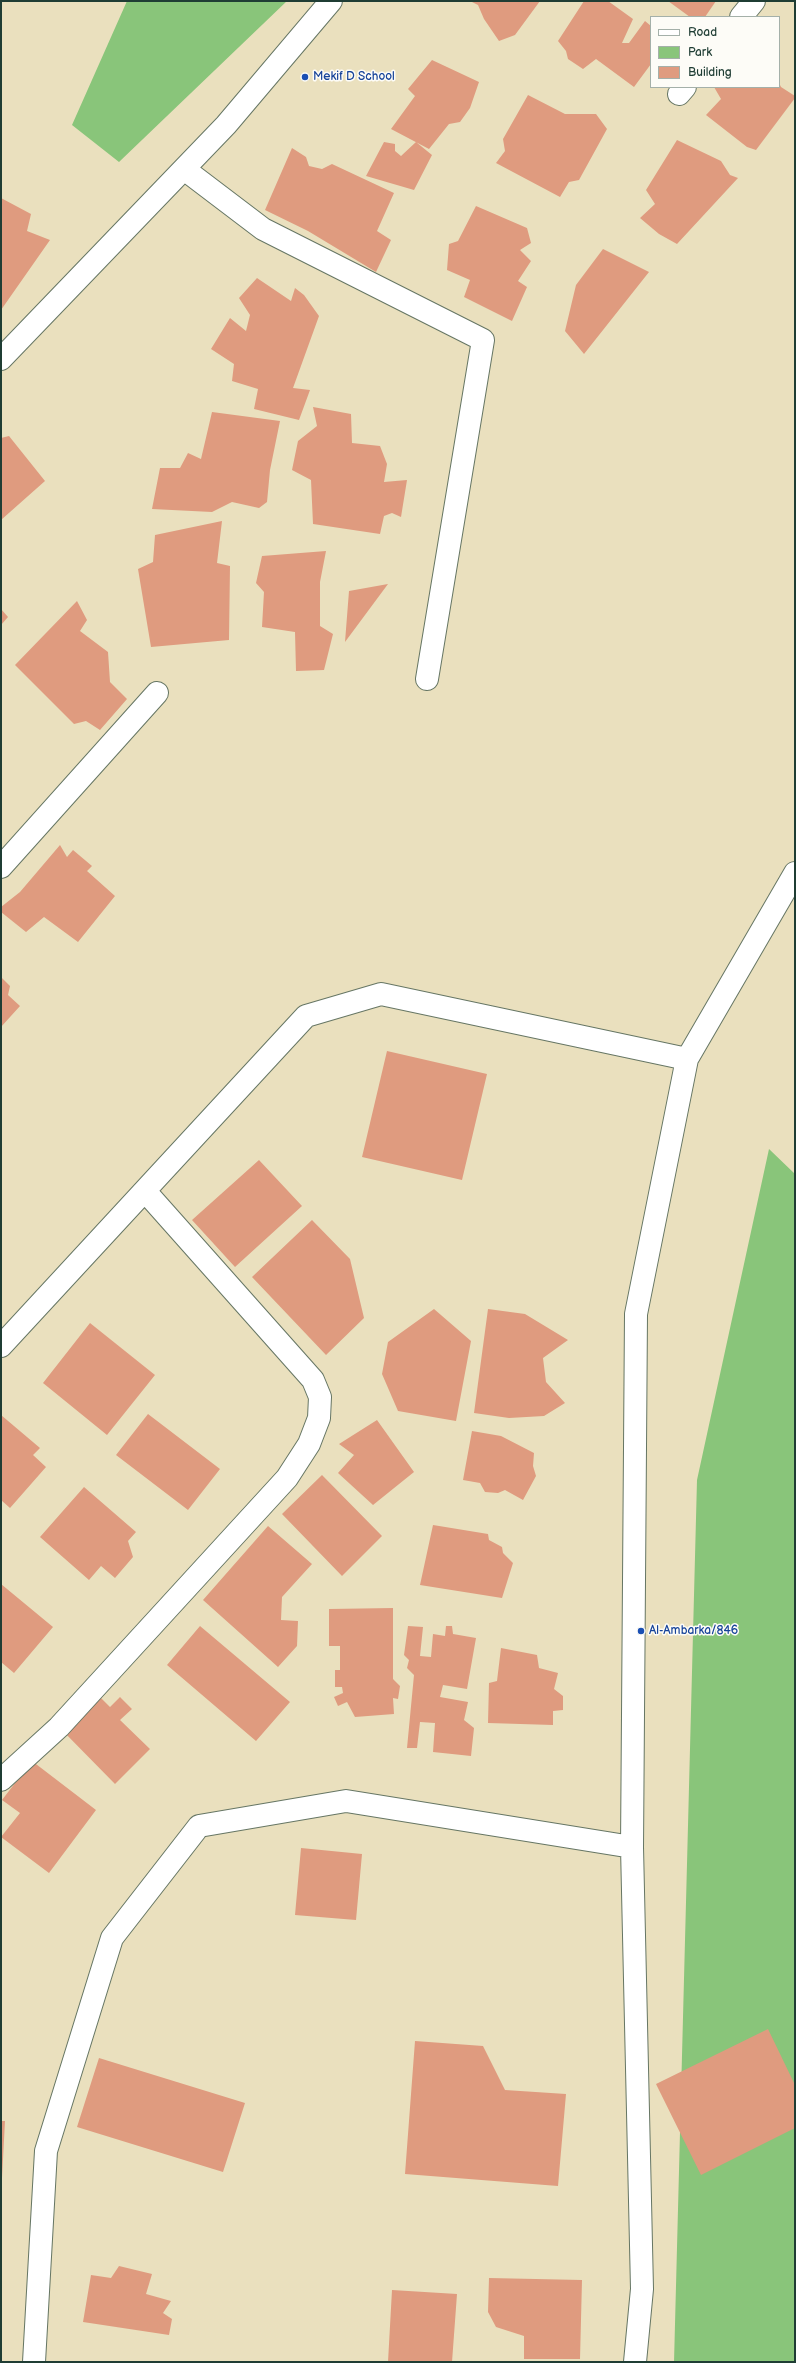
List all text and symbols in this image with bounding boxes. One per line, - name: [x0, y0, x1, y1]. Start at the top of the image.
- legend: [650, 16, 780, 88]
- text: Road: [688, 25, 717, 40]
- text: Park: [688, 45, 712, 60]
- text: Building: [688, 65, 732, 80]
- place label: Mekif D School: [313, 70, 395, 84]
- marker: Mekif D School: [300, 72, 310, 82]
- place label: Al-Ambarka/846: [649, 1624, 738, 1638]
- marker: Al-Ambarka/846: [636, 1626, 646, 1636]

